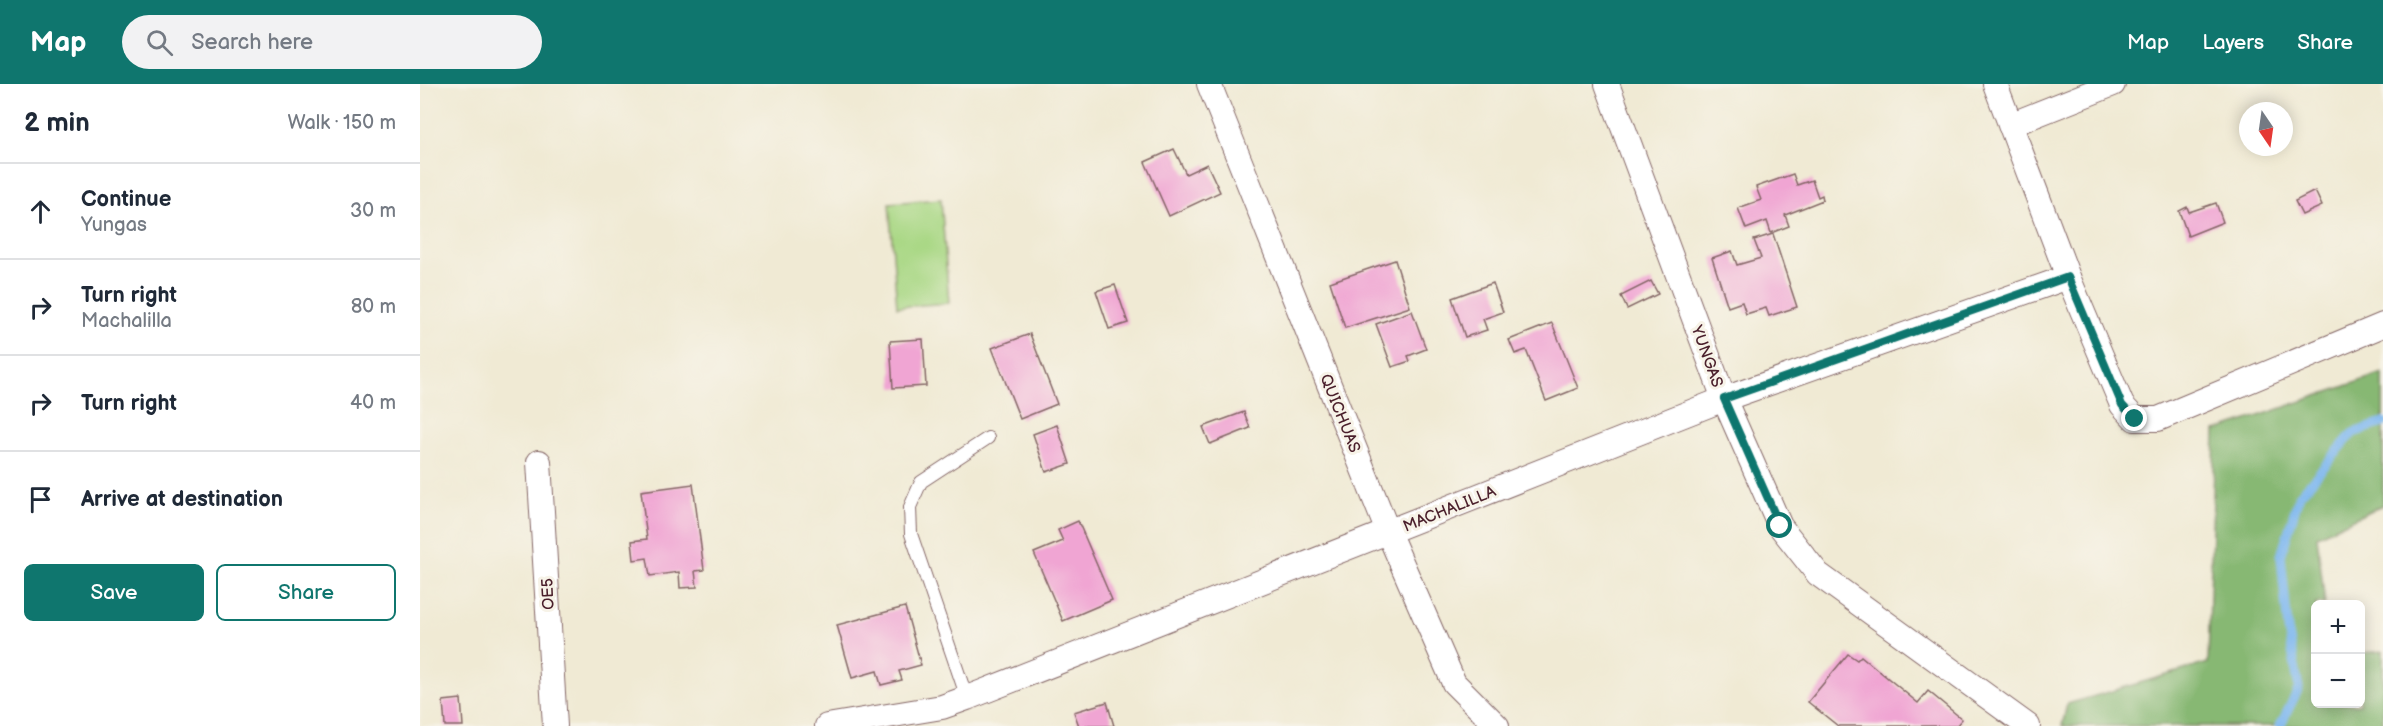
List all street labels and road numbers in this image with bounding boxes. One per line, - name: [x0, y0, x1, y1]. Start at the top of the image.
- street label: YUNGAS: [1686, 322, 1727, 390]
- street label: QUICHUAS: [1315, 372, 1364, 456]
- street label: MACHALILLA: [1400, 482, 1499, 537]
- street label: OE5: [538, 577, 559, 610]

